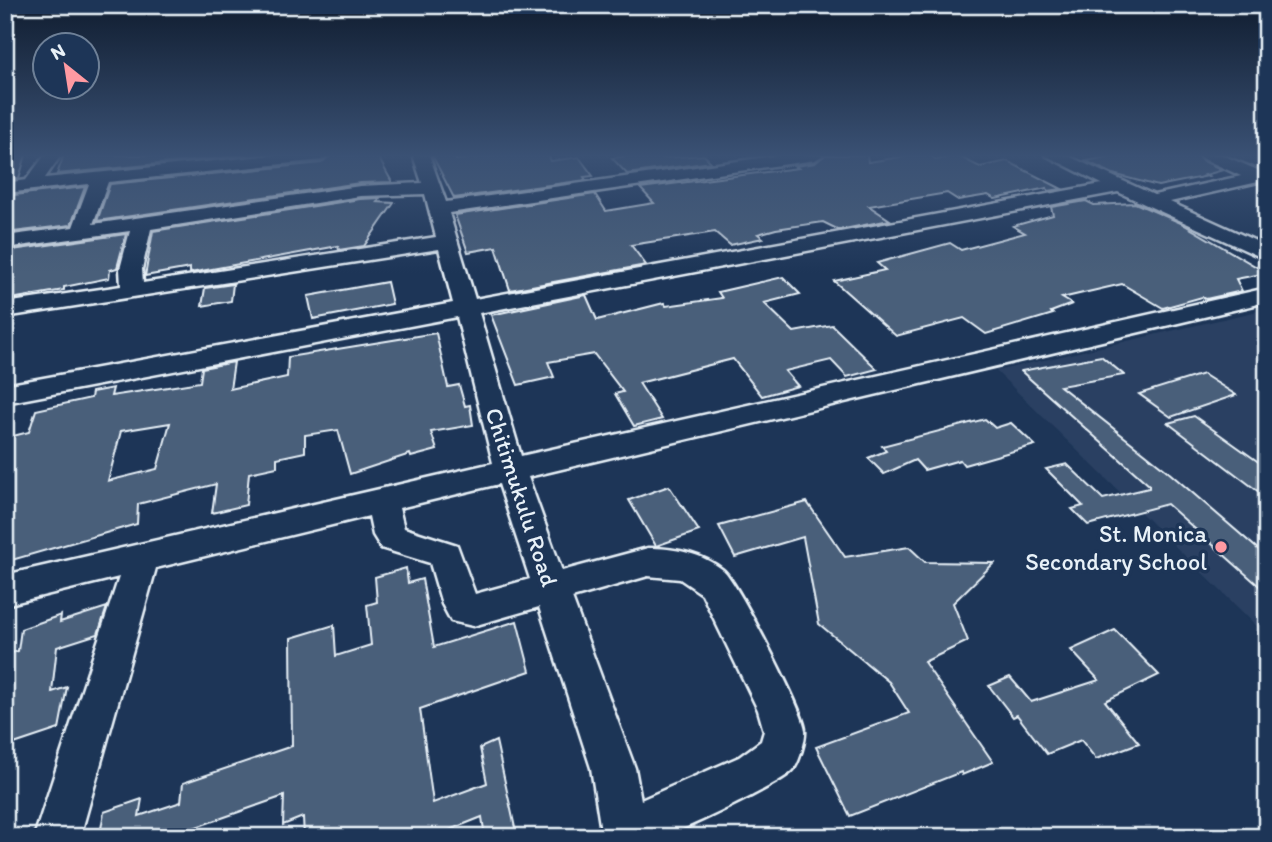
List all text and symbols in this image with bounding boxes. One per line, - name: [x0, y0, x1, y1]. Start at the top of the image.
- north arrow: [32, 32, 102, 102]
- text: N: [46, 39, 69, 65]
- street label: Chitimukulu Road: [479, 404, 565, 590]
- place label: St. Monica Secondary School: [1025, 519, 1208, 576]
- marker: St. Monica Secondary School: [1213, 539, 1229, 555]

